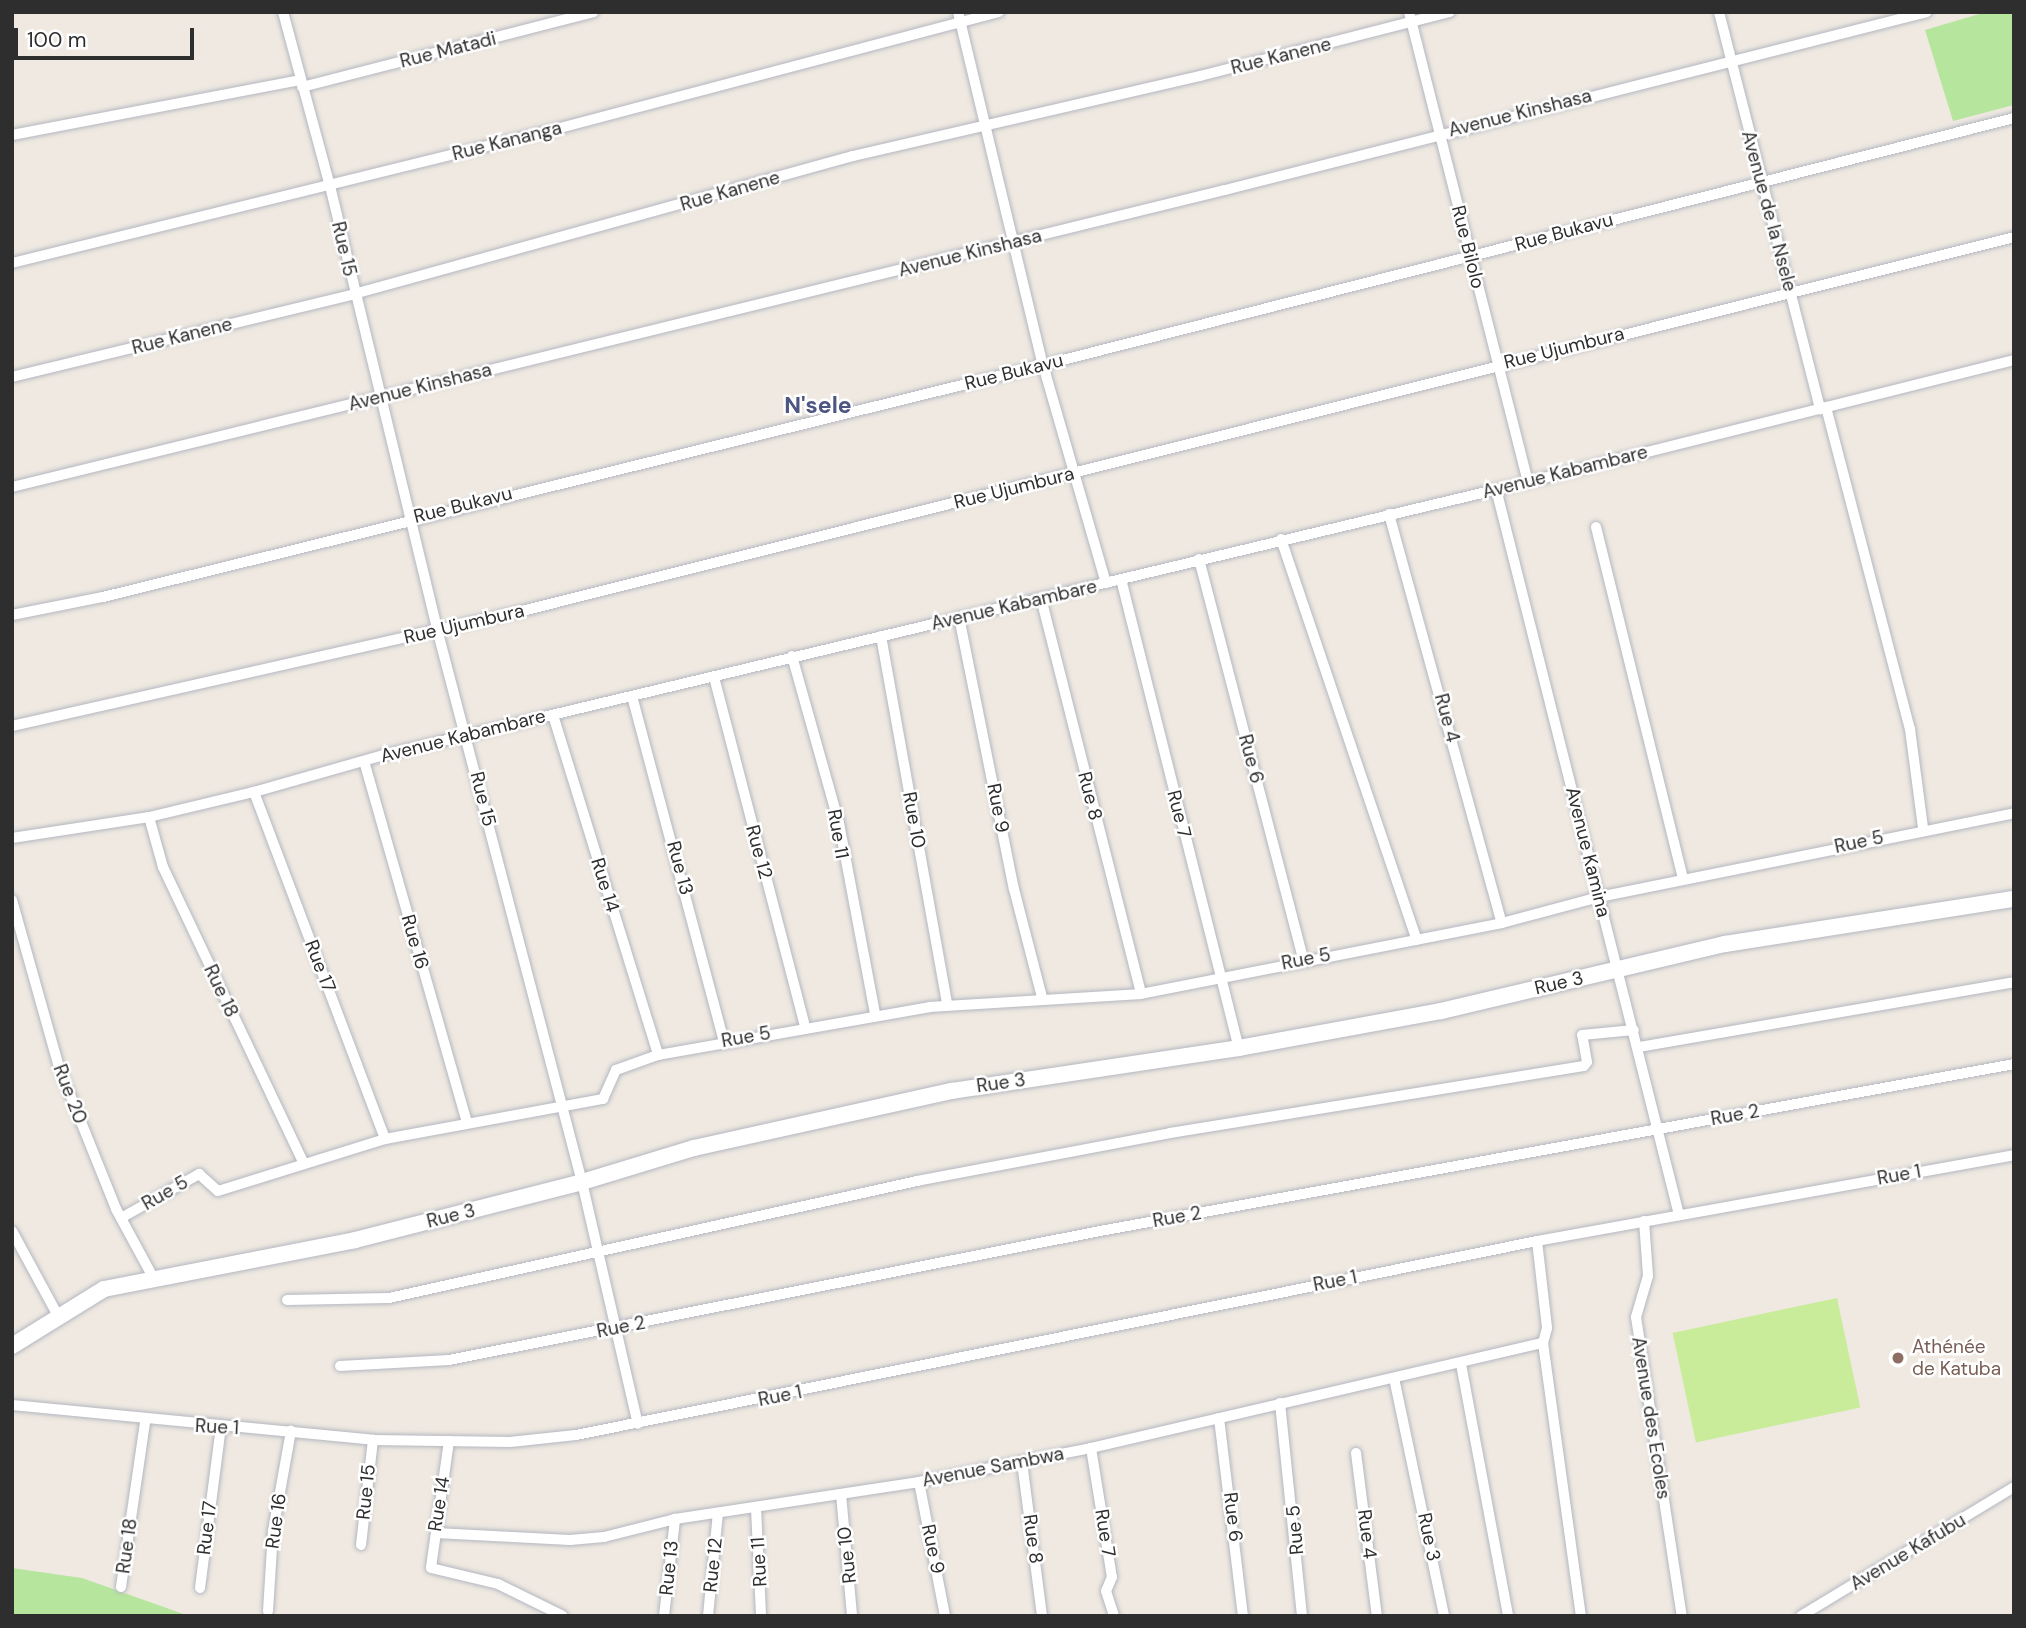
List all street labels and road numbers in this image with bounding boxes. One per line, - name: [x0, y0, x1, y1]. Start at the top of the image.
- street label: Rue Matadi: [398, 27, 498, 73]
- street label: Rue Kanene: [1229, 33, 1333, 79]
- street label: Avenue Kinshasa: [1446, 84, 1594, 142]
- street label: Rue Kananga: [450, 116, 564, 166]
- street label: Avenue de la Nsele: [1737, 128, 1801, 294]
- street label: Rue Kanene: [678, 166, 782, 216]
- street label: Rue Bilolo: [1447, 203, 1489, 291]
- street label: Rue Bukavu: [1512, 208, 1616, 256]
- street label: Rue 15: [327, 219, 361, 279]
- street label: Avenue Kinshasa: [896, 224, 1044, 282]
- street label: Rue Kanene: [130, 313, 234, 359]
- street label: Rue Ujumbura: [1502, 322, 1626, 374]
- street label: Rue Bukavu: [962, 349, 1066, 395]
- street label: Avenue Kinshasa: [346, 358, 494, 416]
- street label: Avenue Kabambare: [1480, 440, 1650, 504]
- street label: Rue Ujumbura: [952, 462, 1076, 514]
- street label: Rue Bukavu: [411, 482, 515, 528]
- street label: Avenue Kabambare: [929, 575, 1099, 635]
- street label: Rue Ujumbura: [401, 599, 527, 649]
- street label: Rue 4: [1430, 691, 1464, 745]
- street label: Avenue Kabambare: [378, 704, 548, 768]
- street label: Rue 6: [1234, 732, 1268, 786]
- street label: Rue 15: [465, 769, 501, 829]
- street label: Rue 8: [1073, 769, 1107, 823]
- street label: Rue 9: [982, 781, 1014, 835]
- street label: Avenue Kamina: [1561, 785, 1615, 919]
- street label: Rue 7: [1162, 788, 1196, 840]
- street label: Rue 10: [898, 790, 930, 850]
- street label: Rue 11: [822, 807, 854, 861]
- street label: Rue 12: [741, 823, 777, 881]
- street label: Rue 5: [1832, 826, 1886, 858]
- street label: Rue 13: [662, 838, 698, 898]
- street label: Rue 14: [586, 855, 624, 915]
- street label: Rue 16: [396, 912, 434, 972]
- street label: Rue 17: [300, 937, 340, 995]
- street label: Rue 5: [1279, 943, 1333, 975]
- street label: Rue 18: [199, 961, 243, 1021]
- street label: Rue 3: [1532, 966, 1586, 1000]
- street label: Rue 5: [720, 1021, 772, 1053]
- street label: Rue 20: [48, 1061, 92, 1127]
- street label: Rue 3: [975, 1068, 1027, 1098]
- street label: Rue 2: [1709, 1100, 1761, 1130]
- street label: Rue 1: [1875, 1160, 1923, 1190]
- street label: Rue 5: [138, 1171, 192, 1215]
- street label: Rue 3: [424, 1199, 478, 1233]
- street label: Rue 2: [1151, 1202, 1203, 1232]
- street label: Rue 1: [1311, 1266, 1359, 1296]
- street label: Rue 2: [595, 1311, 647, 1343]
- street label: Avenue des Ecoles: [1627, 1335, 1675, 1501]
- street label: Rue 1: [756, 1381, 804, 1411]
- street label: Rue 1: [194, 1414, 240, 1440]
- street label: Avenue Sambwa: [920, 1442, 1066, 1492]
- street label: Rue 15: [352, 1463, 380, 1521]
- street label: Rue 14: [423, 1475, 455, 1533]
- street label: Rue 6: [1219, 1491, 1247, 1543]
- street label: Rue 16: [261, 1492, 291, 1550]
- street label: Rue 17: [192, 1500, 222, 1556]
- street label: Rue 5: [1281, 1504, 1309, 1556]
- street label: Rue 7: [1090, 1507, 1120, 1559]
- street label: Rue 4: [1353, 1508, 1381, 1560]
- street label: Avenue Kafubu: [1846, 1509, 1970, 1595]
- street label: Rue 3: [1413, 1511, 1445, 1563]
- street label: Rue 8: [1018, 1513, 1048, 1565]
- street label: Rue 18: [112, 1517, 142, 1575]
- street label: Rue 9: [917, 1522, 949, 1576]
- street label: Rue 10: [833, 1525, 861, 1585]
- street label: Rue 12: [699, 1537, 727, 1593]
- street label: Rue 11: [746, 1537, 772, 1587]
- street label: Rue 13: [655, 1539, 683, 1597]

